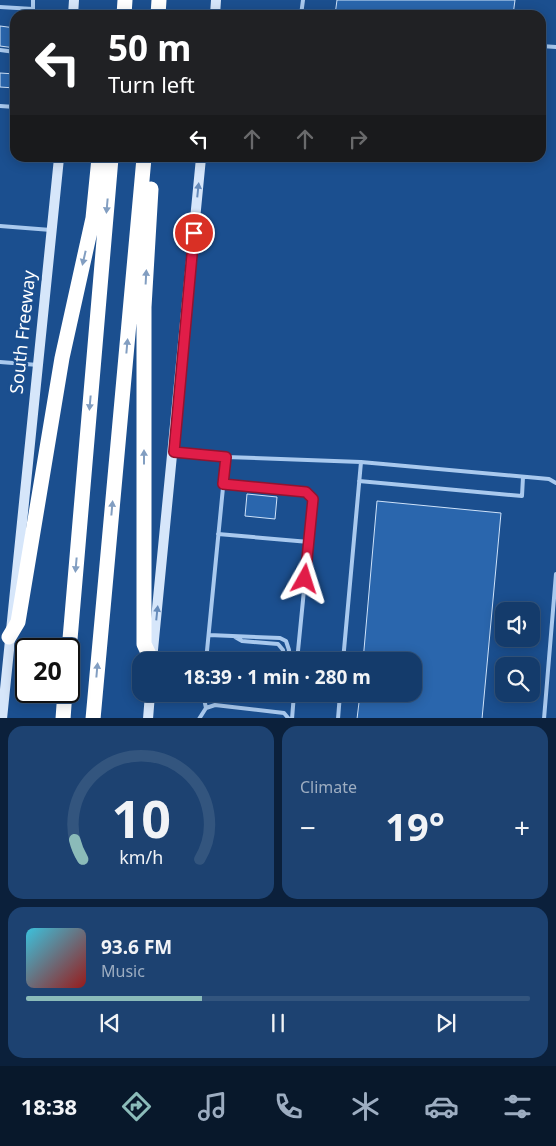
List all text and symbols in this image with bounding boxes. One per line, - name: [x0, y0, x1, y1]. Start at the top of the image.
- text: 50 m: [108, 24, 191, 71]
- icon: left: [25, 30, 90, 95]
- text: Turn left: [108, 69, 195, 99]
- icon: left: [185, 125, 213, 153]
- icon: ahead: [238, 125, 266, 153]
- icon: ahead: [291, 125, 319, 153]
- icon: right: [344, 125, 372, 153]
- one-way arrow: [194, 181, 202, 197]
- one-way arrow: [103, 198, 111, 214]
- pin: [173, 212, 215, 254]
- icon: arrive: [180, 219, 208, 247]
- one-way arrow: [80, 250, 88, 266]
- street label: South Freeway: [4, 268, 40, 395]
- one-way arrow: [143, 268, 151, 284]
- one-way arrow: [123, 338, 131, 354]
- one-way arrow: [86, 395, 94, 411]
- one-way arrow: [140, 448, 148, 464]
- one-way arrow: [108, 500, 116, 516]
- position arrow: [278, 552, 330, 604]
- one-way arrow: [72, 557, 80, 573]
- map controls: [495, 602, 540, 702]
- button: sound: [495, 602, 540, 647]
- one-way arrow: [153, 604, 161, 620]
- speed limit sign: 20: [15, 638, 80, 703]
- button: search: [495, 657, 540, 702]
- one-way arrow: [93, 662, 101, 678]
- text: 18:39 · 1 min · 280 m: [183, 664, 371, 690]
- text: Climate: [300, 776, 357, 798]
- text: 10: [111, 782, 171, 853]
- text: 19°: [385, 800, 445, 852]
- text: −: [300, 808, 316, 846]
- text: +: [514, 808, 530, 846]
- text: km/h: [119, 845, 163, 869]
- text: 93.6 FM: [101, 934, 172, 960]
- text: Music: [101, 960, 145, 982]
- icon: previous: [96, 1009, 124, 1037]
- icon: pause: [264, 1009, 292, 1037]
- icon: next: [432, 1009, 460, 1037]
- icon: directions: [119, 1089, 154, 1124]
- icon: music: [195, 1089, 230, 1124]
- icon: phone: [271, 1089, 306, 1124]
- icon: climate: [348, 1089, 383, 1124]
- icon: car: [424, 1089, 459, 1124]
- icon: filters: [500, 1089, 535, 1124]
- text: 18:38: [21, 1091, 77, 1121]

